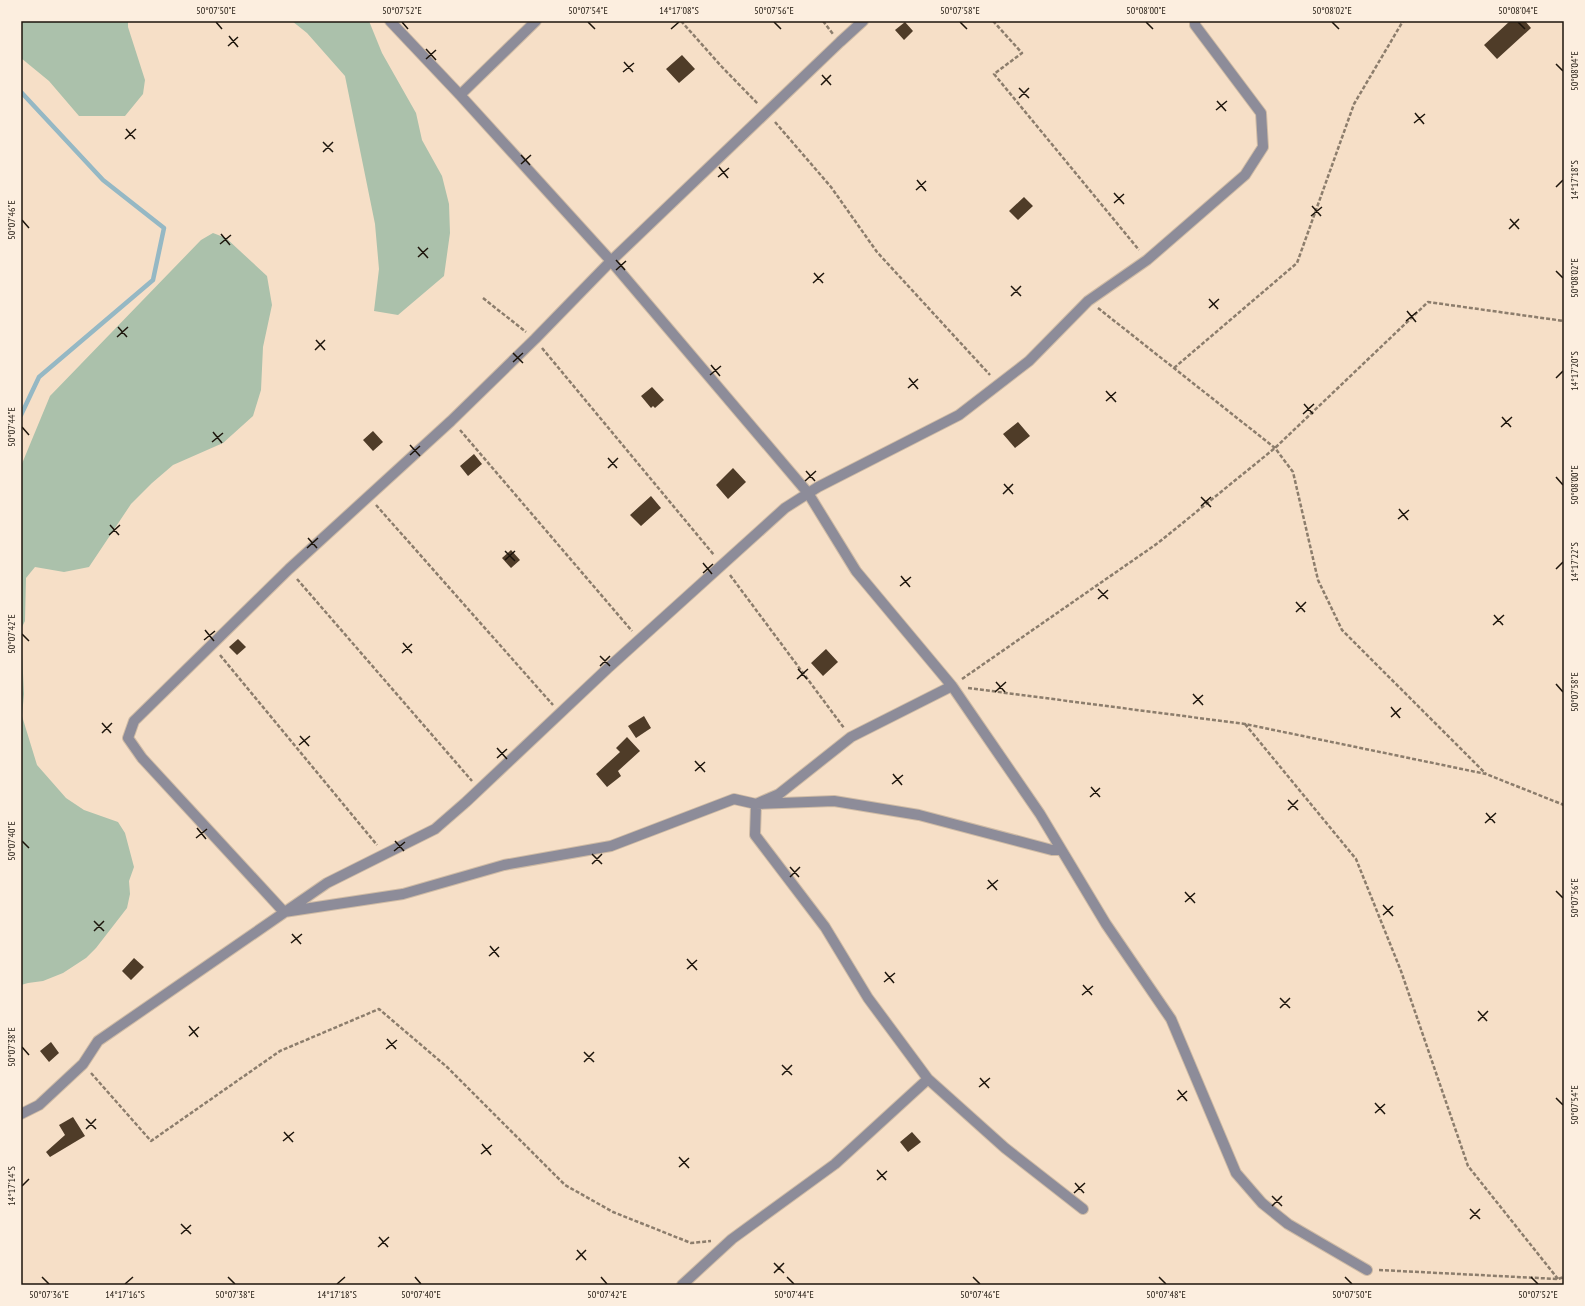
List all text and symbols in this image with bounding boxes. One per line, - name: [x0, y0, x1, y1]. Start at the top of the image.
- text: 50°07'50"E: [196, 4, 236, 17]
- text: 50°07'52"E: [382, 4, 422, 17]
- text: 50°07'54"E: [568, 4, 608, 17]
- text: 14°17'08"S: [659, 4, 699, 17]
- text: 50°07'56"E: [754, 4, 794, 17]
- text: 50°07'58"E: [940, 4, 980, 17]
- text: 50°08'00"E: [1126, 4, 1166, 17]
- text: 50°08'02"E: [1312, 4, 1352, 17]
- text: 50°08'04"E: [1498, 4, 1538, 17]
- text: 50°08'04"E: [1568, 51, 1581, 91]
- text: 14°17'18"S: [1568, 160, 1581, 200]
- text: 50°07'46"E: [5, 200, 18, 240]
- text: 50°08'02"E: [1568, 258, 1581, 298]
- text: 14°17'20"S: [1568, 351, 1581, 391]
- text: 50°07'44"E: [5, 407, 18, 447]
- text: 50°08'00"E: [1568, 465, 1581, 505]
- text: 14°17'22"S: [1568, 542, 1581, 582]
- text: 50°07'42"E: [5, 614, 18, 654]
- text: 50°07'58"E: [1568, 672, 1581, 712]
- text: 50°07'40"E: [5, 821, 18, 861]
- text: 50°07'56"E: [1568, 878, 1581, 918]
- text: 50°07'38"E: [5, 1027, 18, 1067]
- text: 50°07'54"E: [1568, 1085, 1581, 1125]
- text: 14°17'14"S: [5, 1166, 18, 1206]
- text: 50°07'36"E: [29, 1288, 69, 1301]
- text: 14°17'16"S: [105, 1288, 145, 1301]
- text: 50°07'38"E: [215, 1288, 255, 1301]
- text: 14°17'18"S: [317, 1288, 357, 1301]
- text: 50°07'40"E: [401, 1288, 441, 1301]
- text: 50°07'42"E: [587, 1288, 627, 1301]
- text: 50°07'44"E: [774, 1288, 814, 1301]
- text: 50°07'46"E: [960, 1288, 1000, 1301]
- text: 50°07'48"E: [1146, 1288, 1186, 1301]
- text: 50°07'50"E: [1332, 1288, 1372, 1301]
- text: 50°07'52"E: [1518, 1288, 1558, 1301]

